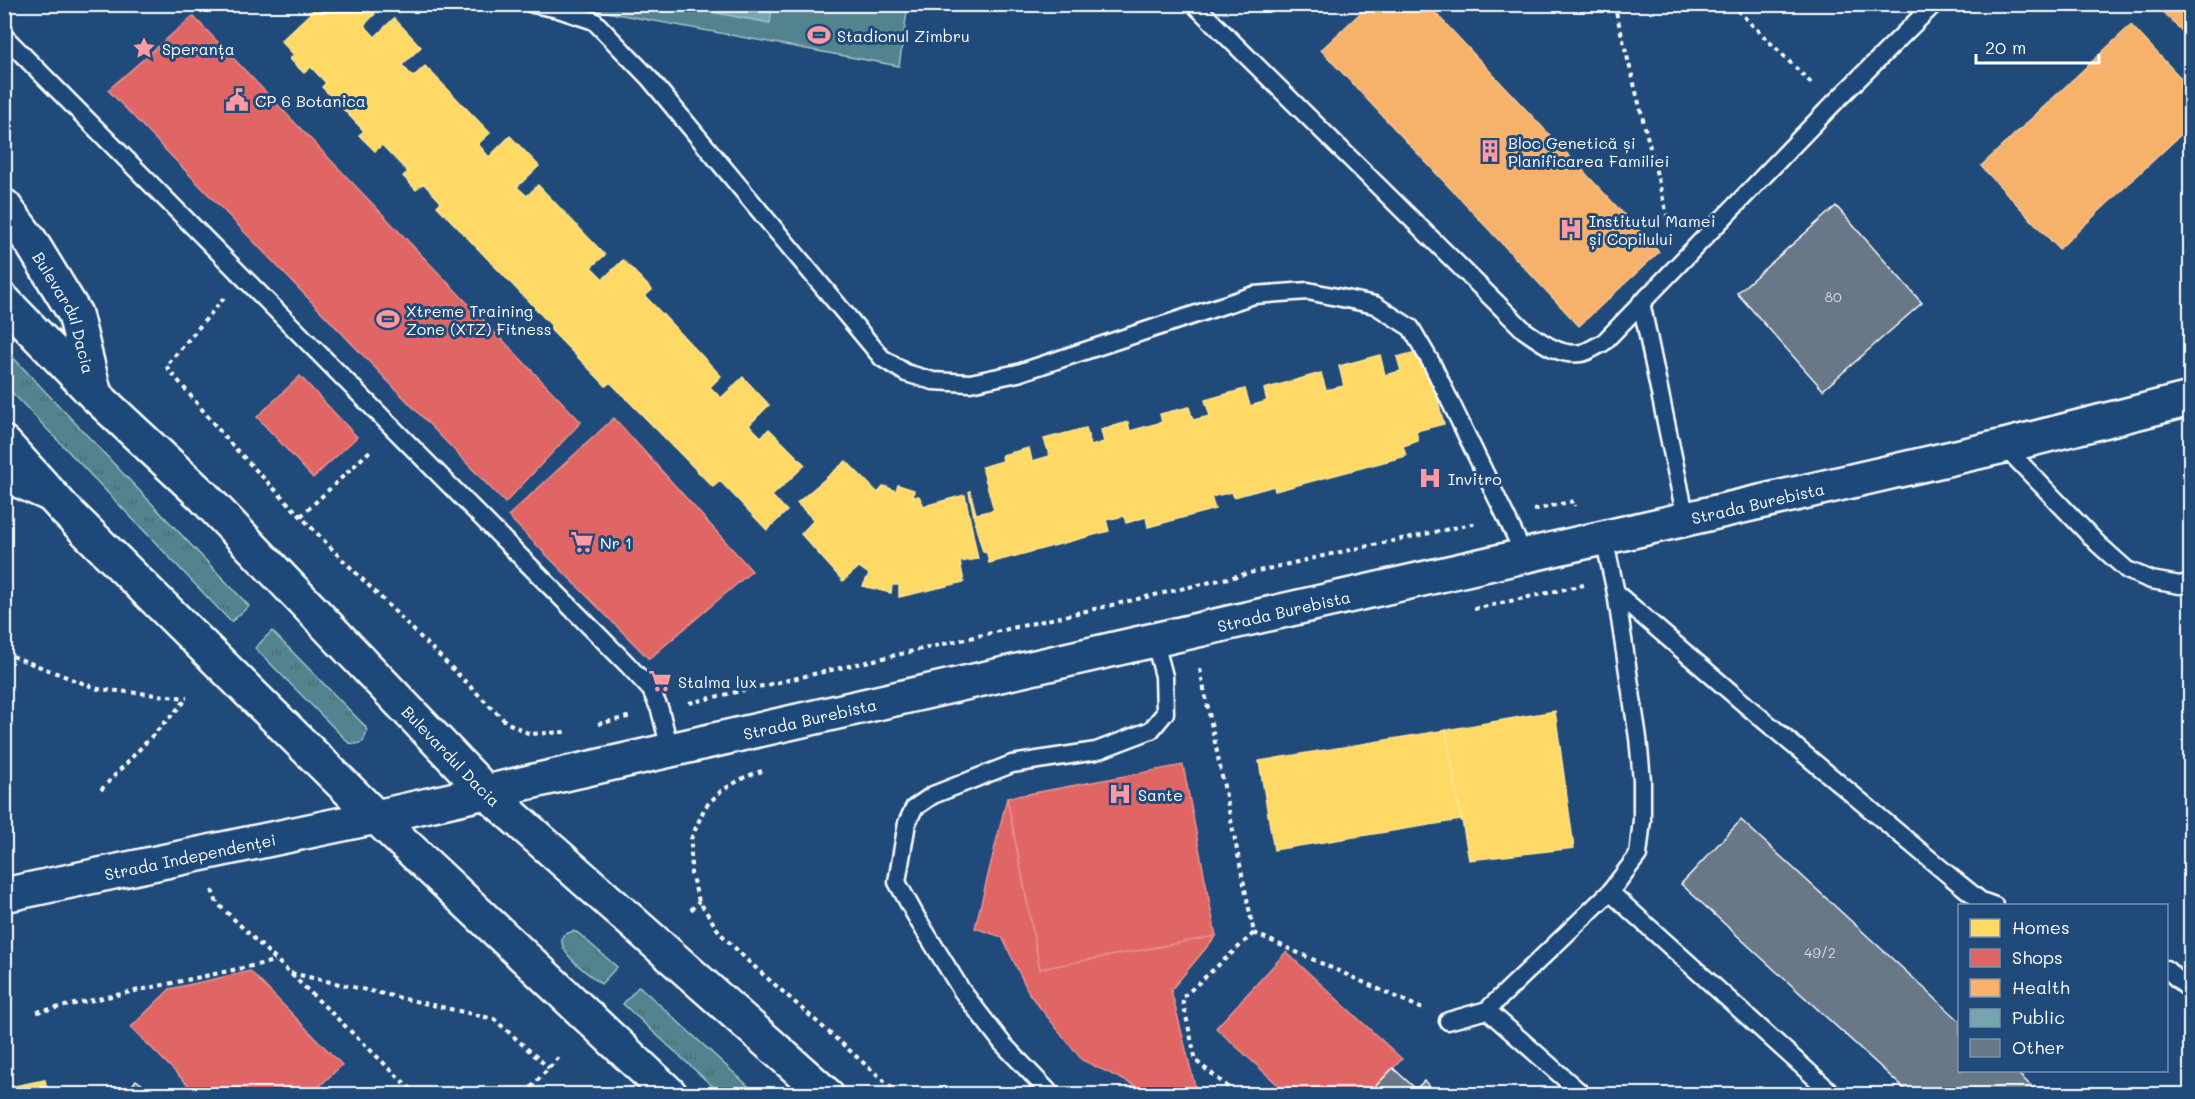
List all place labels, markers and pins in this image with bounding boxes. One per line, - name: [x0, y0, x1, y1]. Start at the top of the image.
- sports icon: Stadionul Zimbru: [806, 22, 832, 48]
- place label: Stadionul Zimbru: [837, 25, 970, 46]
- place icon: Speranța: [131, 35, 157, 61]
- place label: Speranța: [162, 38, 235, 60]
- public building icon: CP 6 Botanica: [224, 87, 250, 113]
- place label: CP 6 Botanica: [255, 90, 366, 111]
- place label: Bloc Genetică și Planificarea Familiei: [1508, 132, 1669, 171]
- building icon: Bloc Genetică și Planificarea Familiei: [1477, 138, 1503, 164]
- place label: Institutul Mamei și Copilului: [1589, 210, 1716, 250]
- hospital icon: Institutul Mamei și Copilului: [1558, 216, 1584, 242]
- place label: Xtreme Training Zone (XTZ) Fitness: [406, 300, 552, 339]
- sports icon: Xtreme Training Zone (XTZ) Fitness: [375, 306, 401, 332]
- hospital icon: Invitro: [1417, 465, 1443, 491]
- place label: Invitro: [1448, 468, 1502, 489]
- supermarket icon: Nr 1: [569, 529, 595, 555]
- place label: Nr 1: [600, 532, 632, 553]
- supermarket icon: Stalma lux: [647, 668, 673, 694]
- place label: Stalma lux: [678, 671, 757, 692]
- hospital icon: Sante: [1107, 781, 1133, 807]
- place label: Sante: [1138, 784, 1183, 805]

